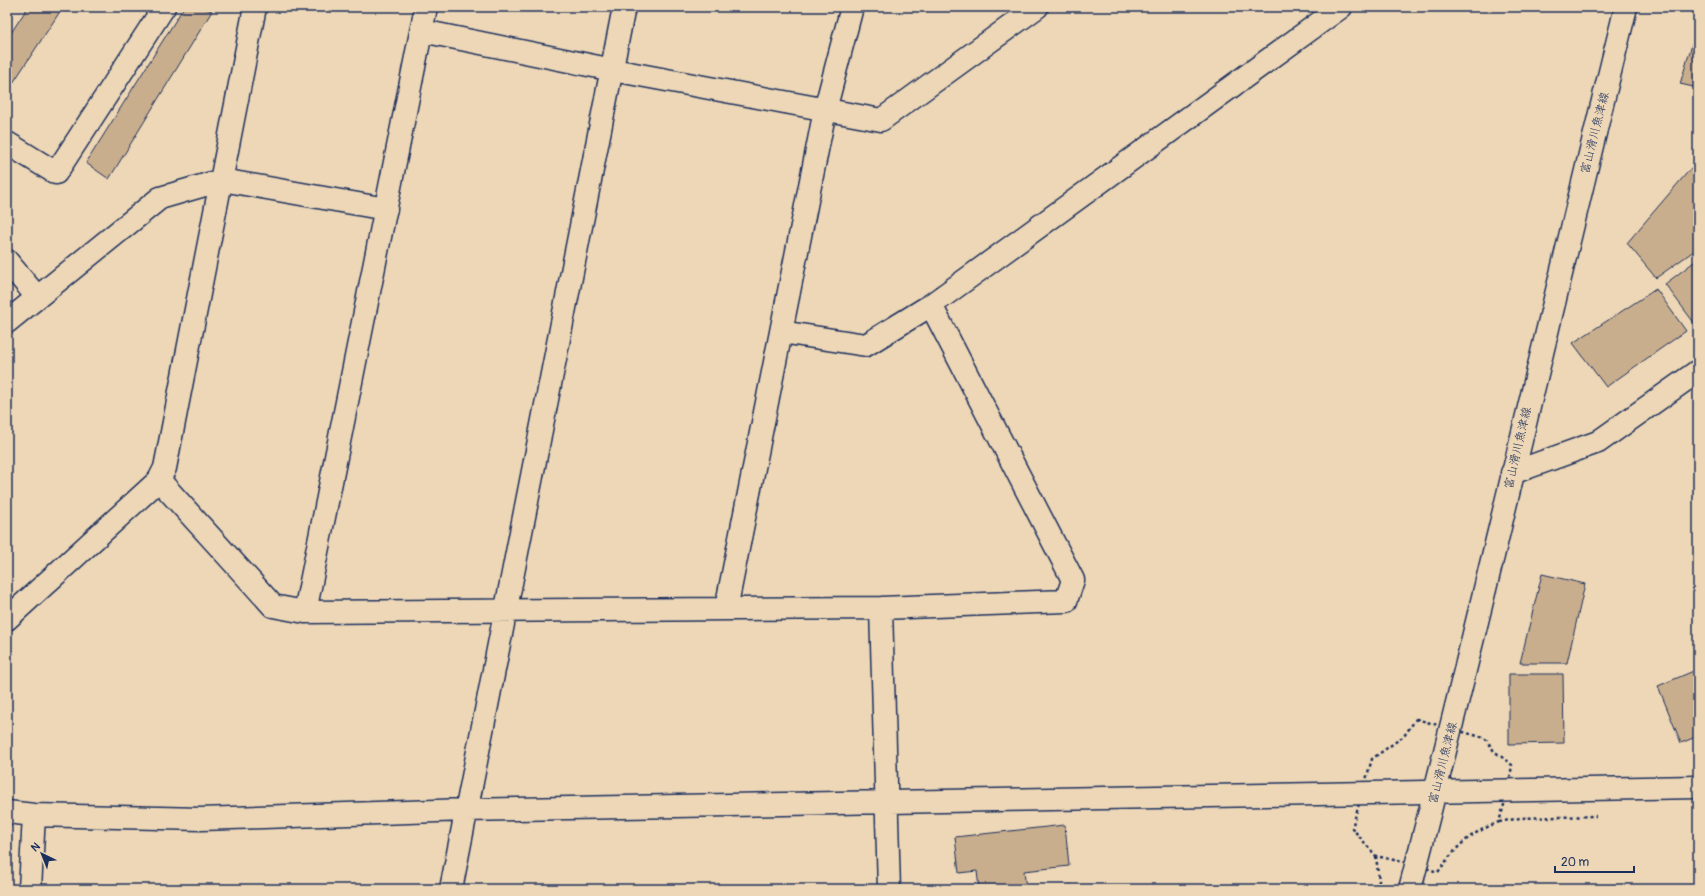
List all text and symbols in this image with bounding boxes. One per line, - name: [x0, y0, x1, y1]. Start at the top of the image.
- street label: 富山滑川魚津線: [1578, 90, 1612, 176]
- street label: 富山滑川魚津線: [1501, 405, 1535, 491]
- street label: 富山滑川魚津線: [1426, 720, 1460, 806]
- north arrow: [22, 834, 62, 874]
- text: N: [28, 839, 43, 854]
- scale bar: [1555, 848, 1634, 874]
- text: 20 m: [1561, 855, 1590, 870]

